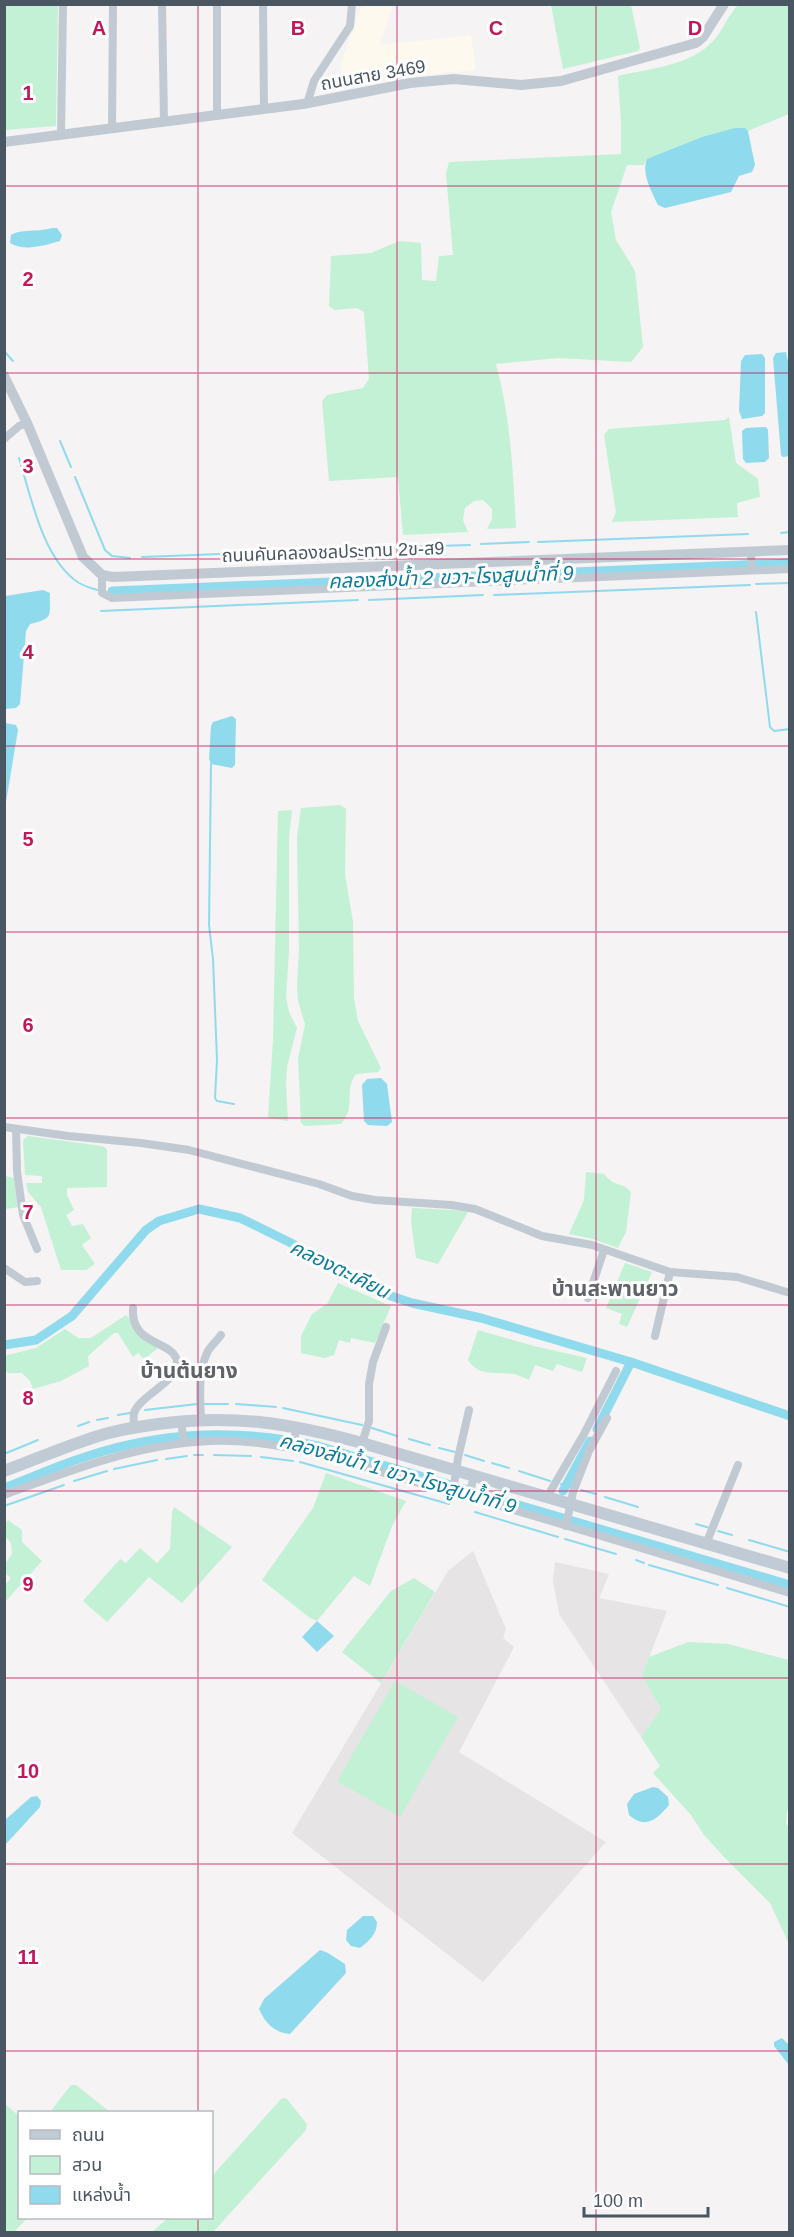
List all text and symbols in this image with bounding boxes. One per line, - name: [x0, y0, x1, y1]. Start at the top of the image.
- text: A: [92, 17, 106, 39]
- text: B: [291, 17, 305, 39]
- text: C: [489, 17, 503, 39]
- text: D: [688, 17, 702, 39]
- street label: ถนนสาย 3469: [319, 56, 427, 94]
- text: 1: [22, 82, 34, 104]
- text: 2: [22, 268, 34, 290]
- text: 3: [22, 455, 34, 477]
- street label: ถนนคันคลองชลประทาน 2ข-ส9: [221, 538, 445, 566]
- water label: คลองส่งน้ำ 2 ขวา-โรงสูบน้ำที่ 9: [328, 559, 574, 594]
- text: 4: [22, 641, 34, 663]
- text: 5: [22, 828, 34, 850]
- text: 6: [22, 1014, 34, 1036]
- text: 7: [22, 1201, 34, 1223]
- water label: คลองตะเคียน: [287, 1236, 395, 1303]
- district label: บ้านสะพานยาว: [551, 1277, 679, 1300]
- district label: บ้านต้นยาง: [140, 1359, 238, 1382]
- text: 8: [22, 1387, 34, 1409]
- water label: คลองส่งน้ำ 1 ขวา-โรงสูบน้ำที่ 9: [276, 1426, 520, 1519]
- text: 9: [22, 1573, 34, 1595]
- text: 10: [17, 1760, 39, 1782]
- text: 11: [17, 1946, 39, 1968]
- legend: [18, 2111, 213, 2219]
- text: ถนน: [72, 2125, 105, 2145]
- text: สวน: [72, 2155, 102, 2175]
- scale bar: [584, 2180, 708, 2218]
- text: แหล่งน้ำ: [72, 2182, 131, 2205]
- text: 100 m: [593, 2191, 643, 2211]

